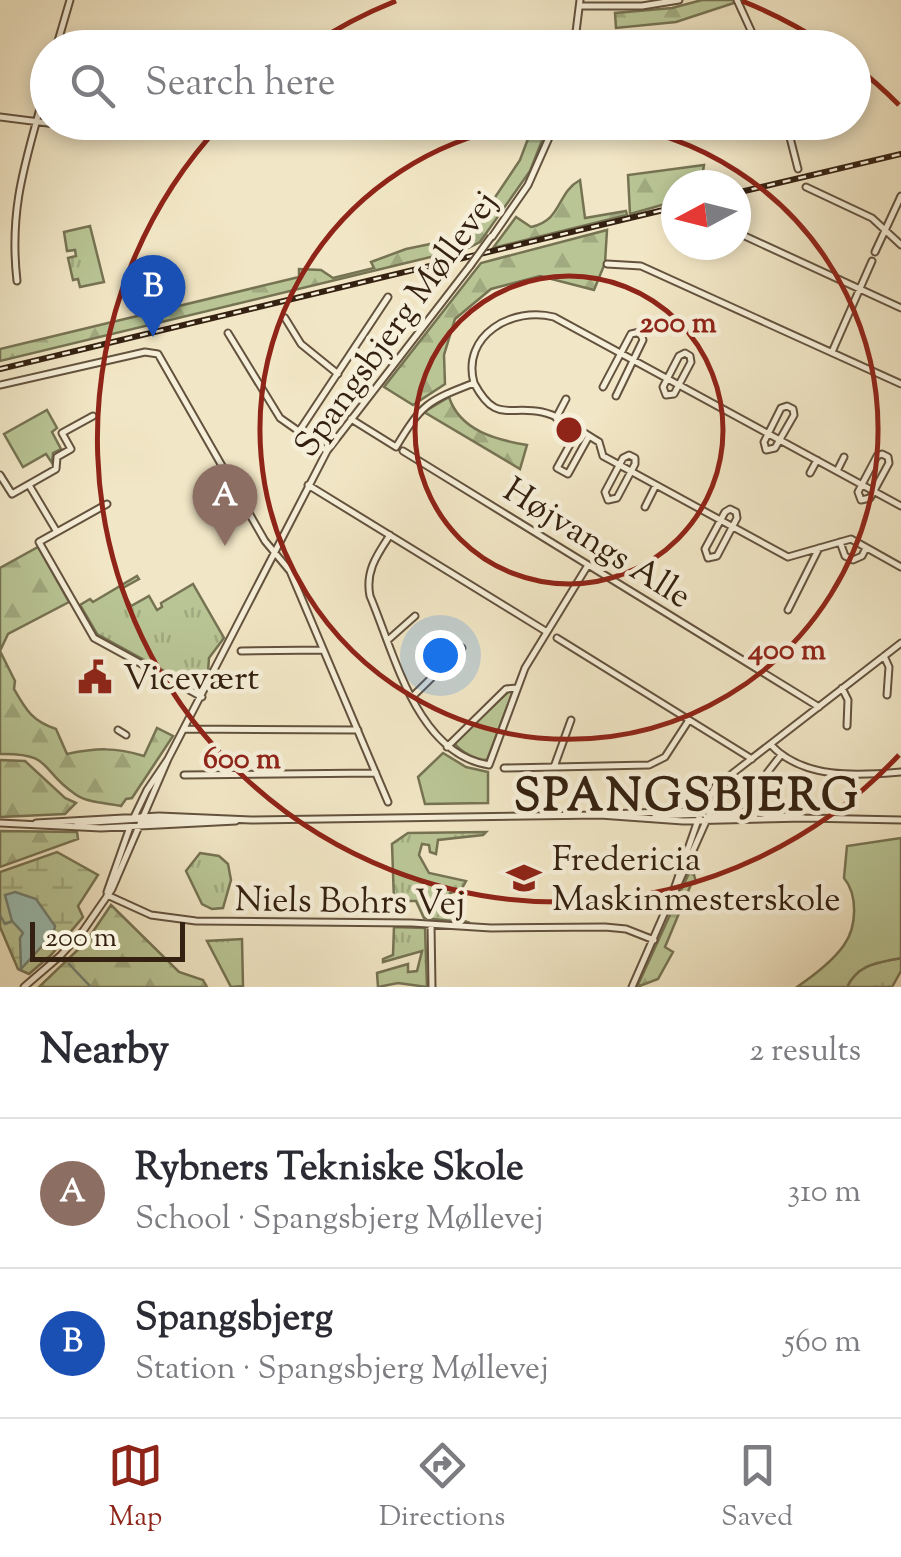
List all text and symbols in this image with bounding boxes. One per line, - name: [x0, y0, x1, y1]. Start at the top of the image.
- search box: [30, 30, 871, 140]
- icon: search: [65, 58, 120, 113]
- text: Search here: [145, 58, 336, 112]
- north arrow: [661, 170, 751, 260]
- street label: Spangsbjerg Møllevej: [284, 181, 512, 469]
- pin: B: [120, 255, 186, 337]
- text: 200 m: [640, 303, 717, 346]
- centre of rings: [551, 412, 587, 448]
- pin: A: [192, 464, 258, 546]
- street label: Højvangs Alle: [492, 467, 700, 623]
- your location: [415, 630, 466, 681]
- text: 400 m: [747, 630, 826, 673]
- place label: Vicevært: [123, 655, 259, 706]
- public building icon: Vicevært: [76, 658, 114, 696]
- text: 600 m: [203, 739, 281, 782]
- district label: SPANGSBJERG: [514, 767, 860, 832]
- place label: Fredericia Maskinmesterskole: [552, 836, 841, 927]
- school or university icon: Fredericia Maskinmesterskole: [505, 859, 543, 897]
- street label: Niels Bohrs Vej: [234, 876, 466, 931]
- scale bar: [30, 917, 185, 961]
- text: 200 m: [45, 919, 117, 959]
- text: Nearby: [40, 1022, 169, 1082]
- text: 2 results: [749, 1029, 861, 1075]
- text: Rybners Tekniske Skole: [135, 1143, 524, 1197]
- text: A: [60, 1170, 85, 1216]
- text: 310 m: [787, 1170, 861, 1216]
- text: School · Spangsbjerg Møllevej: [135, 1197, 544, 1243]
- text: Spangsbjerg: [135, 1293, 333, 1347]
- text: B: [62, 1320, 83, 1366]
- text: 560 m: [784, 1320, 861, 1366]
- text: Station · Spangsbjerg Møllevej: [135, 1347, 549, 1393]
- tab: Map: [108, 1438, 163, 1538]
- tab: Directions: [379, 1438, 505, 1538]
- tab: Saved: [721, 1438, 793, 1538]

